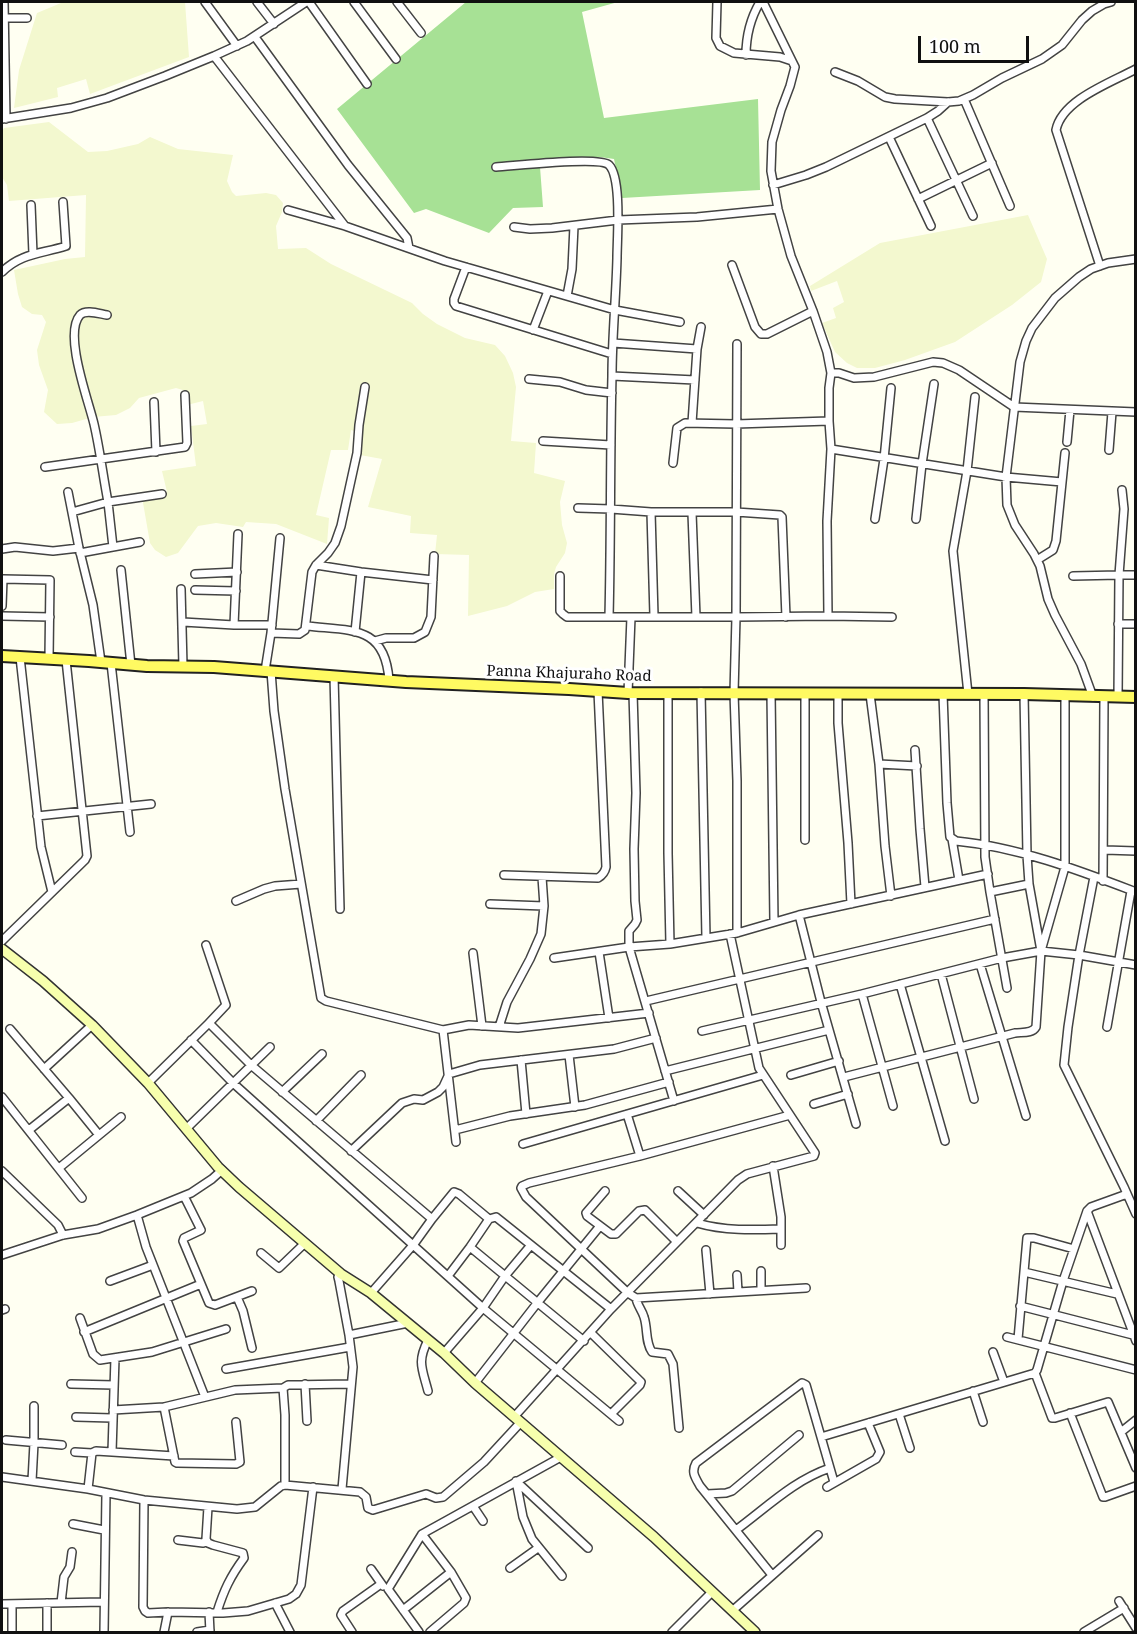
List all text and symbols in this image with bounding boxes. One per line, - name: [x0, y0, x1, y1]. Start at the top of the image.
- scale bar: [921, 24, 1032, 62]
- text: 100 m: [929, 34, 981, 58]
- street label: Panna Khajuraho Road: [486, 662, 652, 686]

